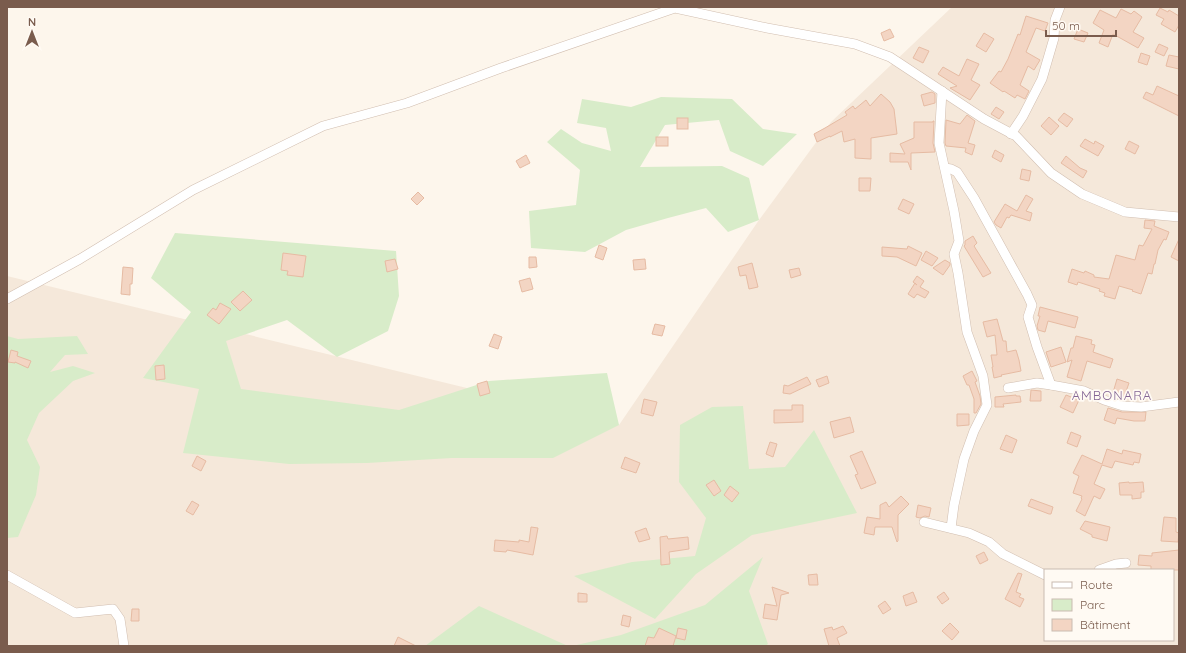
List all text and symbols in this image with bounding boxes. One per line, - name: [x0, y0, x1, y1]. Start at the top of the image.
- north arrow: [12, 12, 52, 52]
- scale bar: [1046, 12, 1116, 38]
- text: N: [28, 15, 36, 29]
- text: 50 m: [1052, 18, 1080, 33]
- district label: AMBONARA: [1072, 387, 1152, 403]
- legend: [1044, 569, 1174, 641]
- text: Route: [1080, 577, 1113, 592]
- text: Parc: [1080, 597, 1105, 612]
- text: Bâtiment: [1080, 617, 1130, 632]

